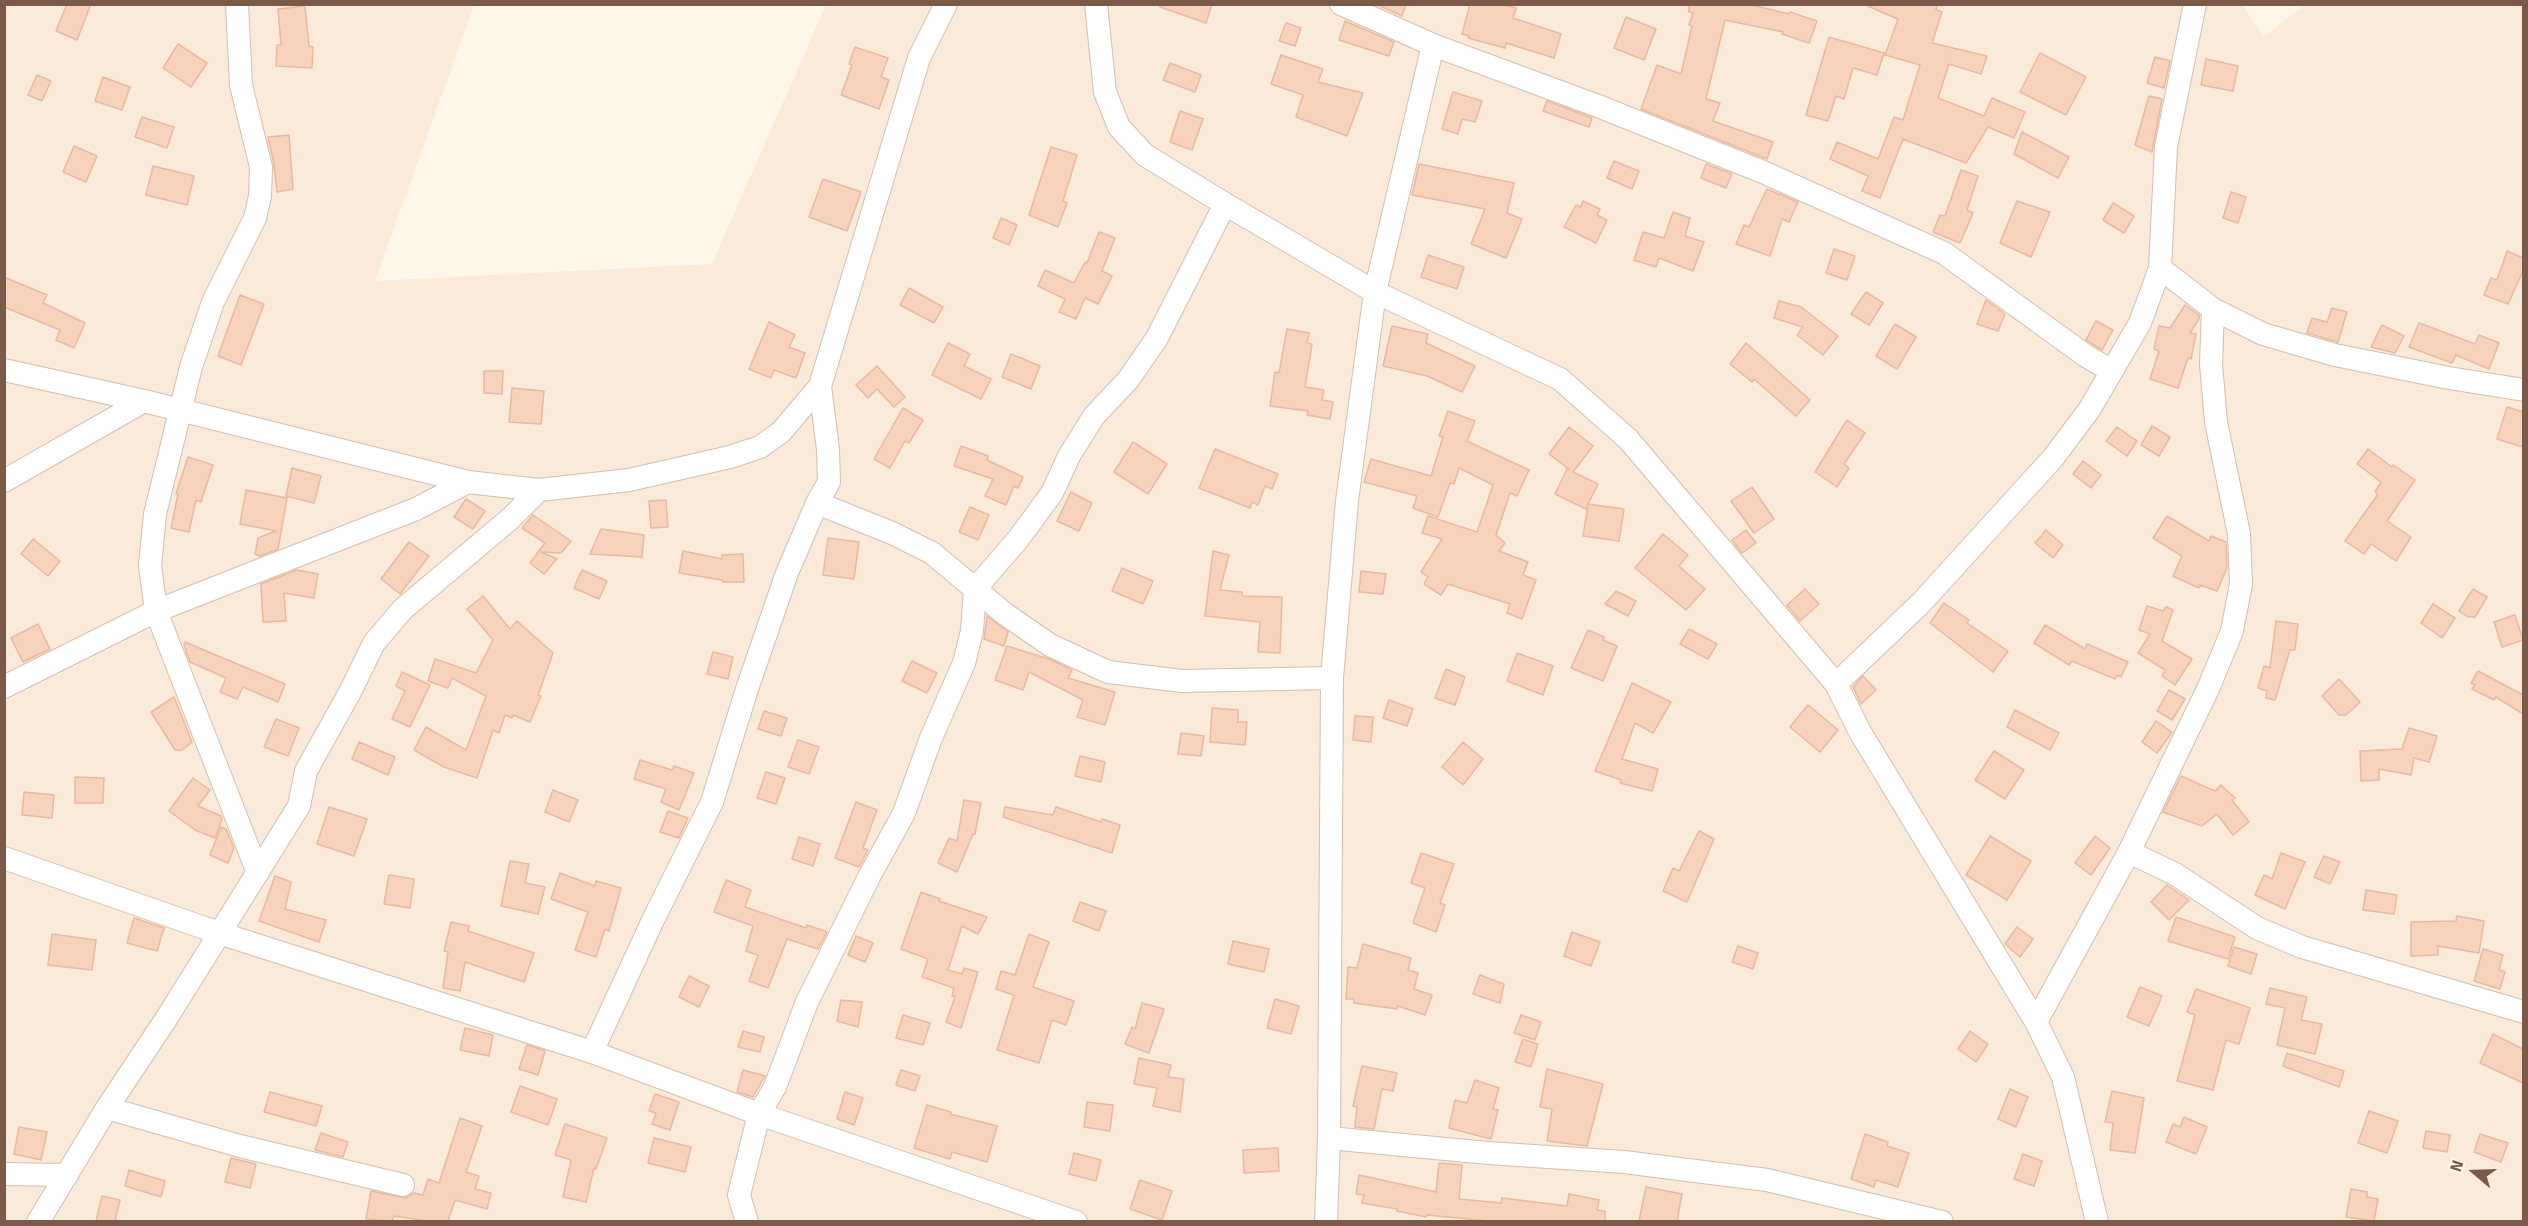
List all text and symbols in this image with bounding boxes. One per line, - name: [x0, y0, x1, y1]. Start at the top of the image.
- north arrow: [2444, 1142, 2504, 1202]
- text: N: [2446, 1158, 2468, 1175]

